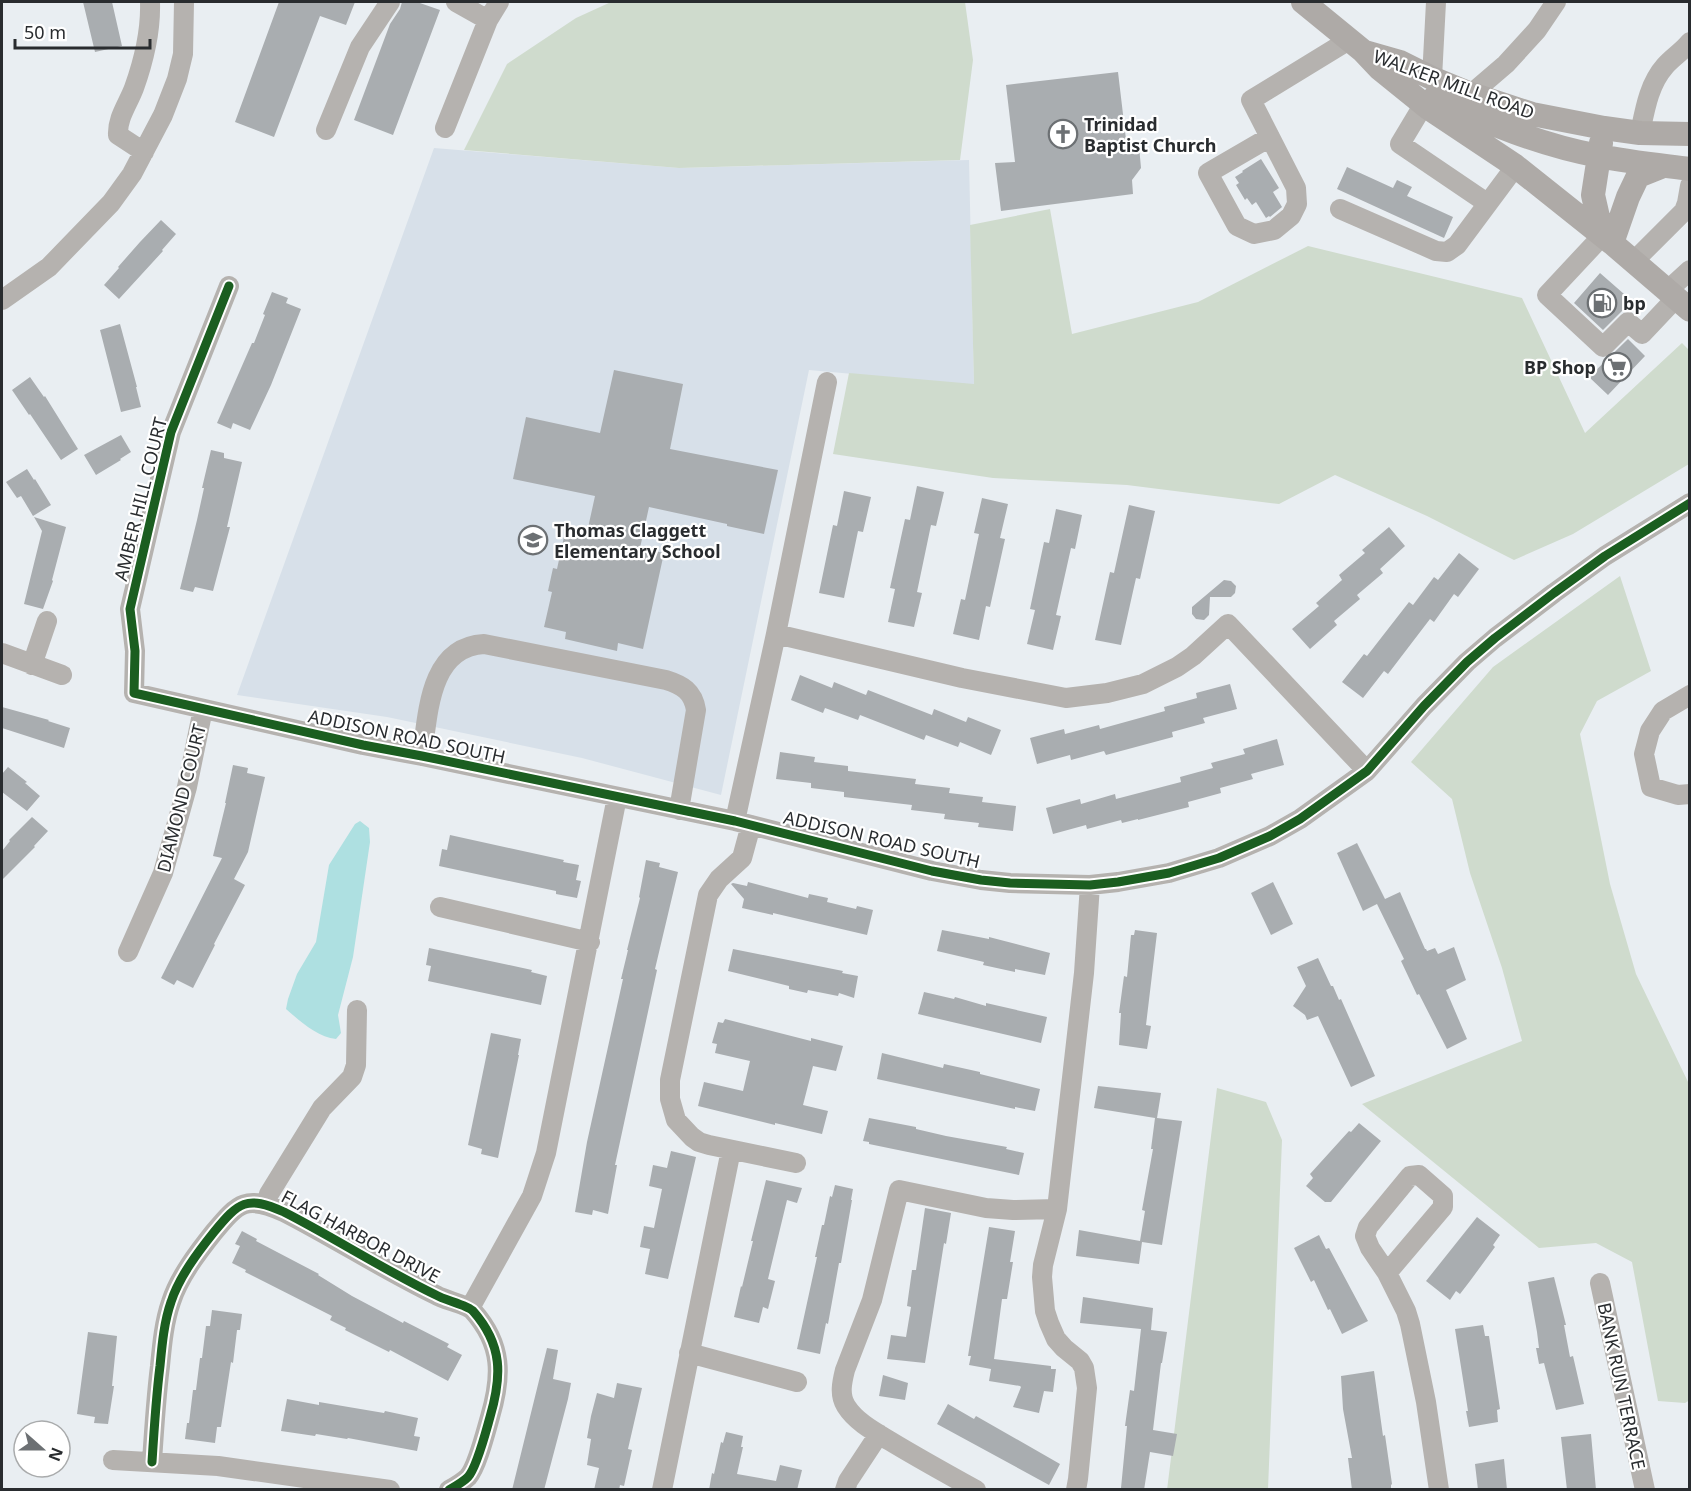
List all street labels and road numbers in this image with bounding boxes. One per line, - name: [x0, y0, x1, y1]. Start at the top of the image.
- street label: WALKER MILL ROAD: [1370, 44, 1538, 124]
- street label: AMBER HILL COURT: [108, 415, 172, 583]
- street label: ADDISON ROAD SOUTH: [306, 703, 508, 769]
- street label: DIAMOND COURT: [151, 721, 211, 875]
- street label: ADDISON ROAD SOUTH: [781, 805, 983, 873]
- street label: FLAG HARBOR DRIVE: [277, 1184, 445, 1288]
- street label: BANK RUN TERRACE: [1593, 1300, 1651, 1472]

